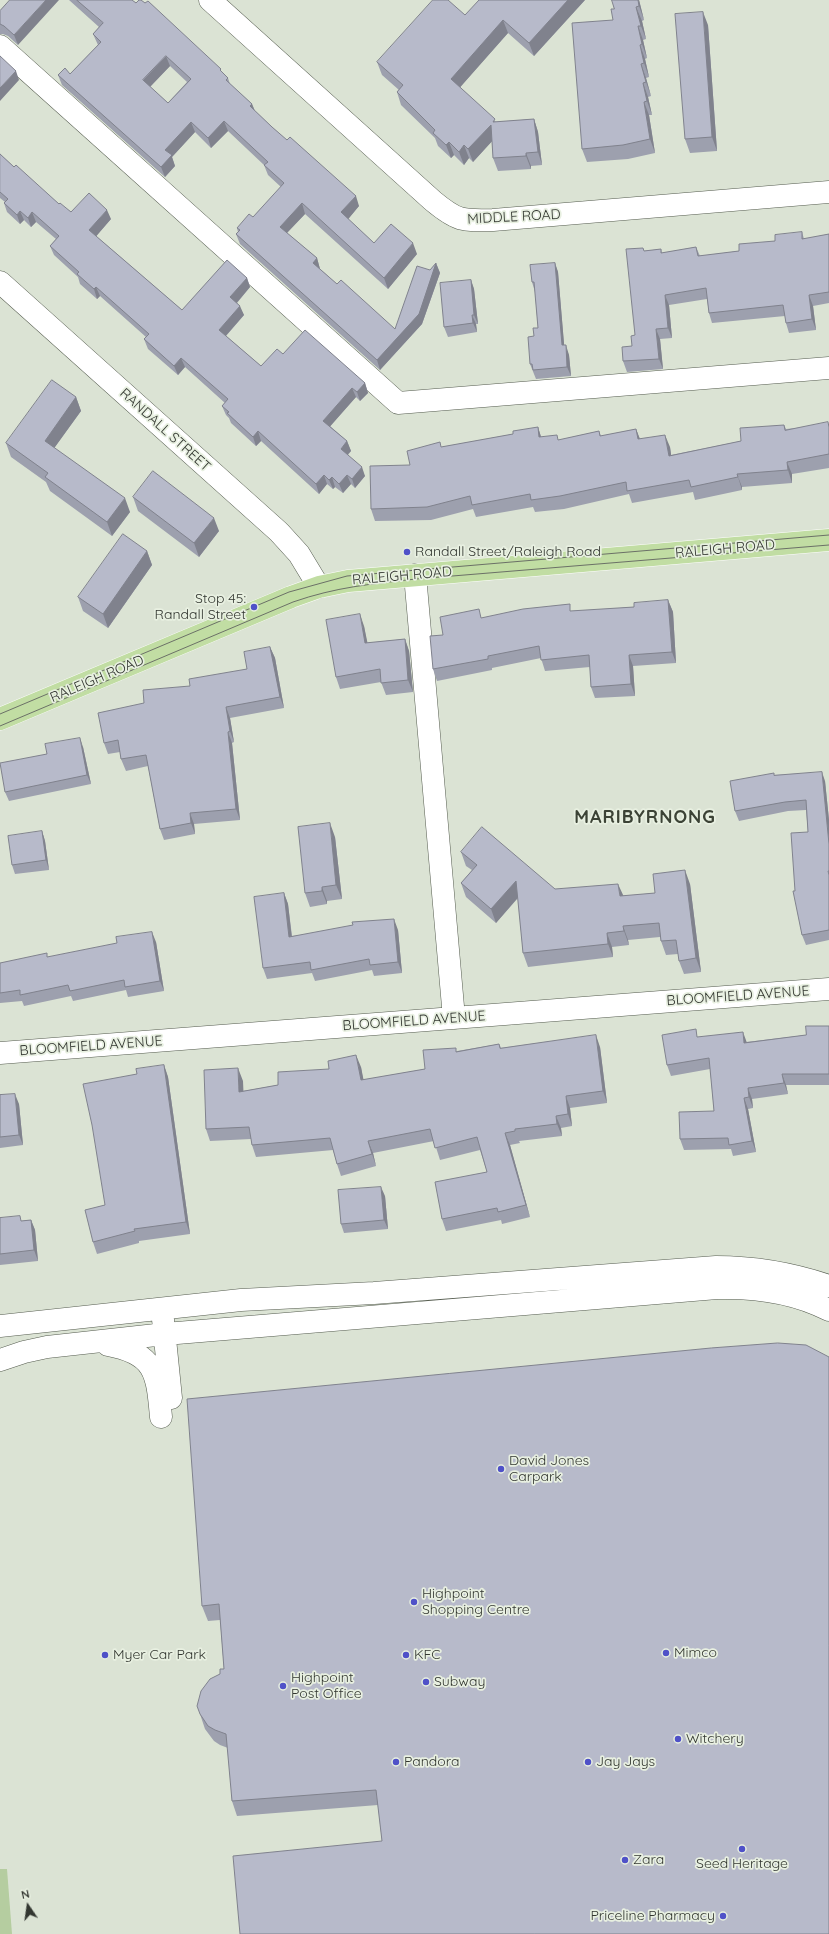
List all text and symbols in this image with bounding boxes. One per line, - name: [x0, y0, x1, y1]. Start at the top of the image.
- street label: MIDDLE ROAD: [467, 206, 561, 228]
- street label: RANDALL STREET: [116, 385, 214, 475]
- street label: RALEIGH ROAD: [674, 536, 776, 562]
- place label: Randall Street/Raleigh Road: [415, 544, 601, 560]
- marker: Randall Street/Raleigh Road: [402, 547, 412, 557]
- street label: RALEIGH ROAD: [351, 563, 453, 589]
- place label: Stop 45: Randall Street: [154, 591, 246, 624]
- marker: Stop 45: Randall Street: [249, 602, 259, 612]
- street label: RALEIGH ROAD: [48, 652, 146, 706]
- district label: MARIBYRNONG: [574, 807, 716, 829]
- street label: BLOOMFIELD AVENUE: [666, 983, 810, 1009]
- street label: BLOOMFIELD AVENUE: [342, 1008, 486, 1034]
- street label: BLOOMFIELD AVENUE: [19, 1033, 163, 1059]
- place label: David Jones Carpark: [509, 1453, 589, 1486]
- marker: David Jones Carpark: [496, 1464, 506, 1474]
- place label: Highpoint Shopping Centre: [422, 1586, 530, 1618]
- marker: Highpoint Shopping Centre: [409, 1597, 419, 1607]
- place label: Mimco: [674, 1645, 717, 1661]
- place label: Myer Car Park: [113, 1647, 206, 1663]
- place label: KFC: [414, 1647, 440, 1663]
- marker: Mimco: [661, 1648, 671, 1658]
- marker: Myer Car Park: [100, 1650, 110, 1660]
- marker: KFC: [401, 1650, 411, 1660]
- place label: Highpoint Post Office: [291, 1670, 362, 1702]
- place label: Subway: [434, 1674, 485, 1690]
- marker: Subway: [421, 1677, 431, 1687]
- marker: Highpoint Post Office: [278, 1681, 288, 1691]
- place label: Witchery: [686, 1731, 744, 1747]
- marker: Witchery: [673, 1734, 683, 1744]
- place label: Pandora: [404, 1754, 459, 1770]
- place label: Jay Jays: [596, 1754, 655, 1770]
- marker: Pandora: [391, 1757, 401, 1767]
- marker: Jay Jays: [583, 1757, 593, 1767]
- marker: Seed Heritage: [737, 1844, 747, 1854]
- place label: Zara: [633, 1852, 664, 1868]
- marker: Zara: [620, 1855, 630, 1865]
- place label: Seed Heritage: [696, 1856, 788, 1872]
- north arrow: [8, 1886, 48, 1926]
- text: N: [20, 1887, 31, 1902]
- place label: Priceline Pharmacy: [590, 1908, 715, 1924]
- marker: Priceline Pharmacy: [718, 1911, 728, 1921]

